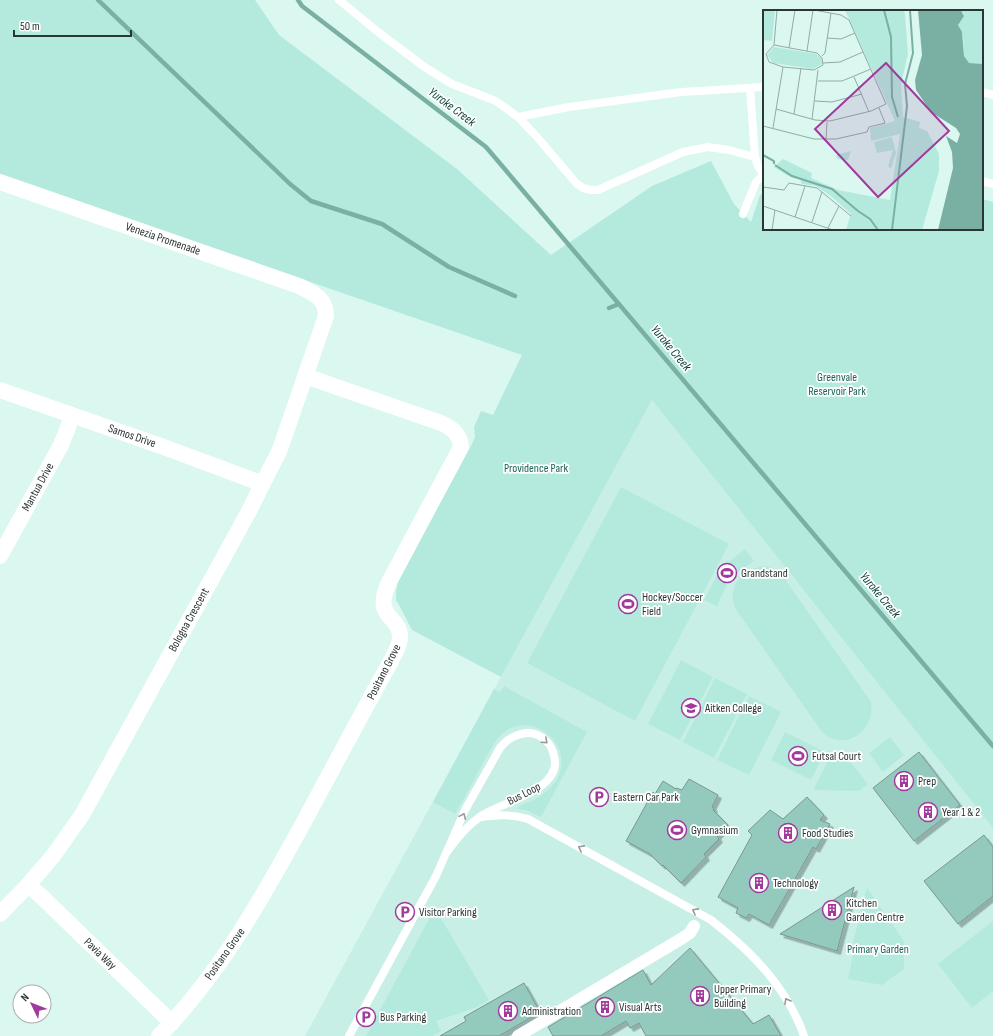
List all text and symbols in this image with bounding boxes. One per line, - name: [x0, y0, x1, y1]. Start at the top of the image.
- inset map: [763, 10, 983, 230]
- scale bar: [14, 12, 131, 38]
- text: 50 m: [20, 19, 40, 34]
- water label: Yuroke Creek: [425, 84, 480, 131]
- street label: Venezia Promenade: [124, 219, 203, 259]
- water label: Yuroke Creek: [647, 322, 696, 375]
- park label: Greenvale Reservoir Park: [808, 370, 866, 399]
- street label: Samos Drive: [106, 421, 158, 451]
- street label: Mantua Drive: [19, 460, 58, 514]
- park label: Providence Park: [504, 461, 568, 476]
- sports icon: Grandstand: [716, 562, 738, 584]
- place label: Grandstand: [741, 566, 788, 581]
- water label: Yuroke Creek: [856, 569, 905, 622]
- street label: Bologna Crescent: [165, 585, 213, 654]
- place label: Hockey/Soccer Field: [642, 590, 704, 619]
- sports icon: Hockey/Soccer Field: [617, 593, 639, 615]
- street label: Positano Grove: [364, 642, 404, 702]
- school or university icon: Aitken College: [680, 697, 702, 719]
- place label: Aitken College: [704, 701, 762, 716]
- one-way arrow: [540, 736, 548, 744]
- sports icon: Futsal Court: [787, 745, 809, 767]
- place label: Futsal Court: [812, 749, 861, 764]
- building icon: Prep: [893, 770, 915, 792]
- place label: Prep: [918, 774, 936, 789]
- street label: Bus Loop: [505, 779, 543, 809]
- parking icon: Eastern Car Park: [588, 786, 610, 808]
- place label: Eastern Car Park: [613, 790, 679, 805]
- building icon: Year 1 & 2: [917, 801, 939, 823]
- place label: Year 1 & 2: [942, 805, 980, 820]
- one-way arrow: [458, 813, 466, 820]
- sports icon: Gymnasium: [666, 819, 688, 841]
- building icon: Food Studies: [777, 822, 799, 844]
- place label: Gymnasium: [691, 823, 738, 838]
- place label: Food Studies: [802, 826, 853, 841]
- one-way arrow: [578, 845, 586, 853]
- building icon: Technology: [748, 872, 770, 894]
- place label: Technology: [773, 876, 819, 891]
- place label: Kitchen Garden Centre: [846, 896, 904, 925]
- building icon: Kitchen Garden Centre: [821, 899, 843, 921]
- parking icon: Visitor Parking: [394, 901, 416, 923]
- place label: Visitor Parking: [419, 905, 477, 920]
- one-way arrow: [692, 908, 699, 915]
- street label: Positano Grove: [202, 925, 249, 983]
- street label: Pavia Way: [81, 935, 120, 973]
- park label: Primary Garden: [847, 942, 909, 957]
- place label: Upper Primary Building: [714, 982, 772, 1011]
- north arrow: [12, 984, 52, 1024]
- building icon: Upper Primary Building: [689, 985, 711, 1007]
- text: N: [18, 991, 32, 1004]
- building icon: Visual Arts: [594, 996, 616, 1018]
- one-way arrow: [784, 998, 791, 1005]
- building icon: Administration: [497, 1000, 519, 1022]
- place label: Visual Arts: [619, 1000, 662, 1015]
- place label: Administration: [521, 1004, 581, 1019]
- parking icon: Bus Parking: [355, 1006, 377, 1028]
- place label: Bus Parking: [380, 1010, 426, 1025]

